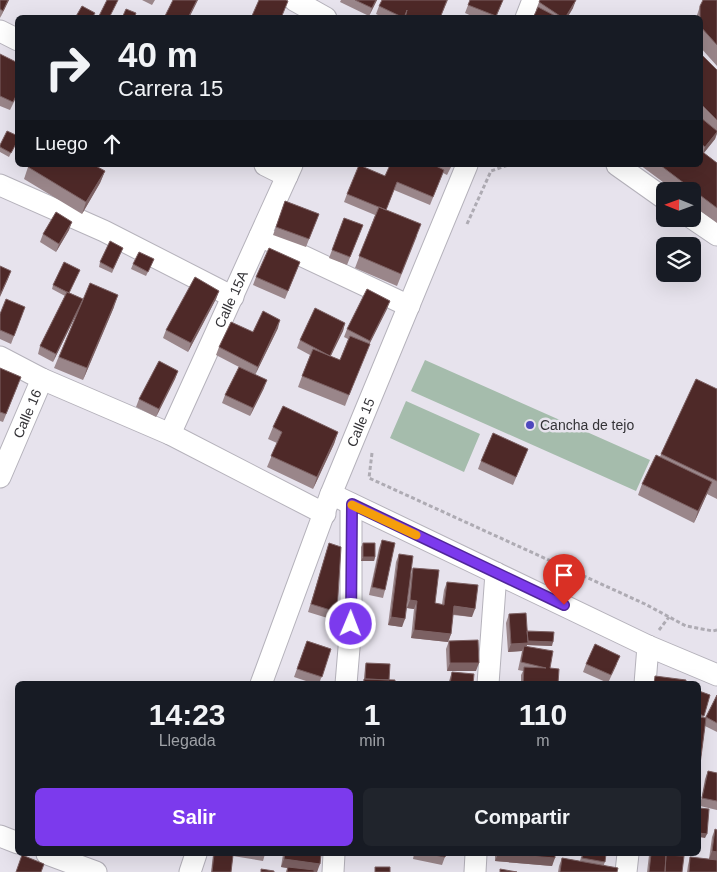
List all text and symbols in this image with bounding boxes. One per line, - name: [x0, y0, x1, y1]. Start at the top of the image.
- icon: right: [35, 35, 100, 100]
- text: 40 m: [118, 35, 198, 74]
- text: Carrera 15: [118, 76, 223, 101]
- icon: ahead: [98, 130, 126, 158]
- text: Luego: [35, 133, 88, 154]
- north arrow: [656, 182, 701, 228]
- map controls: [656, 182, 701, 282]
- button: layers: [656, 237, 701, 282]
- street label: Calle 15A: [211, 268, 251, 330]
- street label: Calle 16: [10, 387, 45, 440]
- street label: Calle 15: [343, 395, 378, 449]
- place label: Cancha de tejo: [540, 417, 634, 433]
- marker: Cancha de tejo: [524, 419, 536, 431]
- pin: [543, 554, 585, 605]
- icon: arrive: [550, 561, 578, 589]
- position arrow: [324, 597, 376, 649]
- text: 14:23: [149, 698, 226, 731]
- text: 1: [364, 698, 381, 731]
- text: 110: [519, 698, 567, 731]
- text: Llegada: [159, 732, 216, 749]
- text: min: [359, 732, 385, 749]
- text: m: [536, 732, 550, 749]
- button: Salir: [35, 788, 353, 846]
- button: Compartir: [363, 788, 681, 846]

